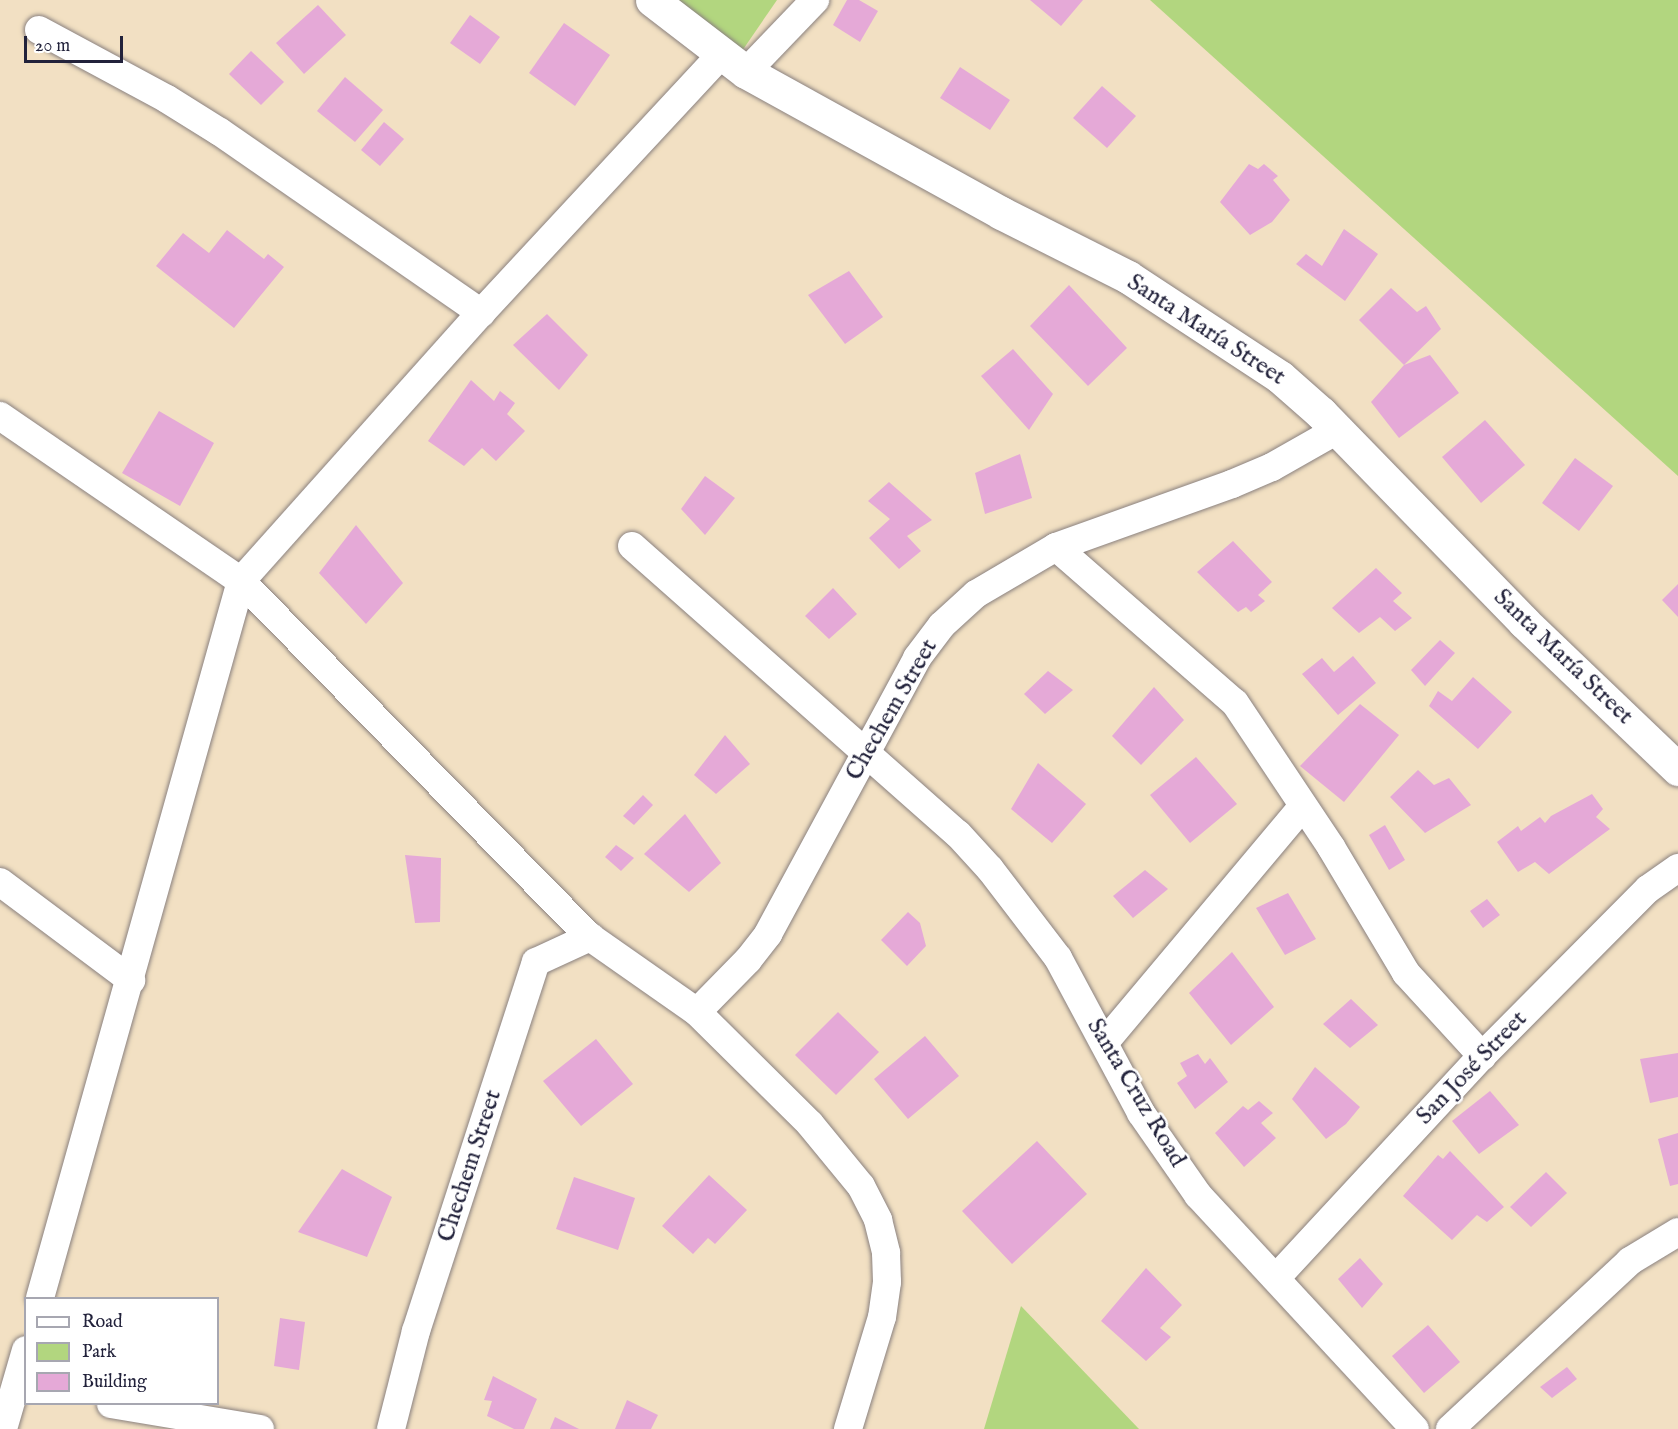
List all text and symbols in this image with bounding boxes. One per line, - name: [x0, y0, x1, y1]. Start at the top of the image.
- scale bar: [27, 24, 126, 62]
- text: 20 m: [35, 35, 70, 58]
- street label: Santa María Street: [1122, 268, 1290, 392]
- street label: Santa María Street: [1487, 583, 1639, 731]
- street label: Chechem Street: [840, 634, 944, 786]
- street label: San José Street: [1411, 1005, 1533, 1131]
- street label: Santa Cruz Road: [1080, 1014, 1192, 1172]
- street label: Chechem Street: [432, 1086, 508, 1246]
- legend: [24, 1297, 219, 1405]
- text: Road: [82, 1311, 123, 1334]
- text: Park: [82, 1341, 116, 1364]
- text: Building: [82, 1371, 147, 1394]

